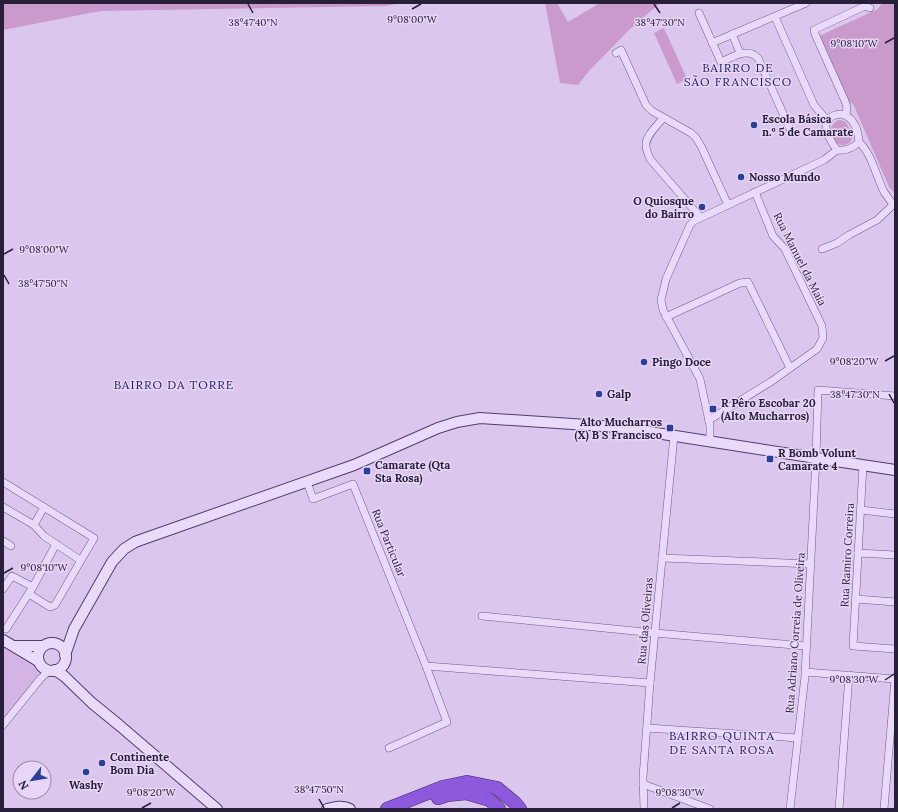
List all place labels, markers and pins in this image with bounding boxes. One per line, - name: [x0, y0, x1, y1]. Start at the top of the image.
- place label: Escola Básica n.º 5 de Camarate: [762, 112, 854, 139]
- marker: Escola Básica n.º 5 de Camarate: [749, 120, 759, 130]
- place label: Nosso Mundo: [749, 170, 820, 184]
- marker: Nosso Mundo: [736, 172, 746, 182]
- place label: O Quiosque do Bairro: [633, 194, 694, 221]
- marker: O Quiosque do Bairro: [697, 202, 707, 212]
- place label: Pingo Doce: [652, 355, 711, 369]
- marker: Pingo Doce: [639, 357, 649, 367]
- place label: Galp: [607, 387, 631, 401]
- marker: Galp: [594, 389, 604, 399]
- place label: R Pêro Escobar 20 (Alto Mucharros): [721, 396, 816, 424]
- marker: R Pêro Escobar 20 (Alto Mucharros): [708, 404, 718, 414]
- place label: Alto Mucharros (X) B S Francisco: [575, 415, 662, 443]
- marker: Alto Mucharros (X) B S Francisco: [665, 423, 675, 433]
- place label: R Bomb Volunt Camarate 4: [778, 446, 857, 473]
- marker: R Bomb Volunt Camarate 4: [765, 454, 775, 464]
- place label: Camarate (Qta Sta Rosa): [375, 458, 451, 486]
- marker: Camarate (Qta Sta Rosa): [362, 466, 372, 476]
- place label: Continente Bom Dia: [110, 750, 169, 777]
- marker: Continente Bom Dia: [97, 758, 107, 768]
- marker: Washy: [81, 767, 91, 777]
- place label: Washy: [69, 778, 104, 792]

